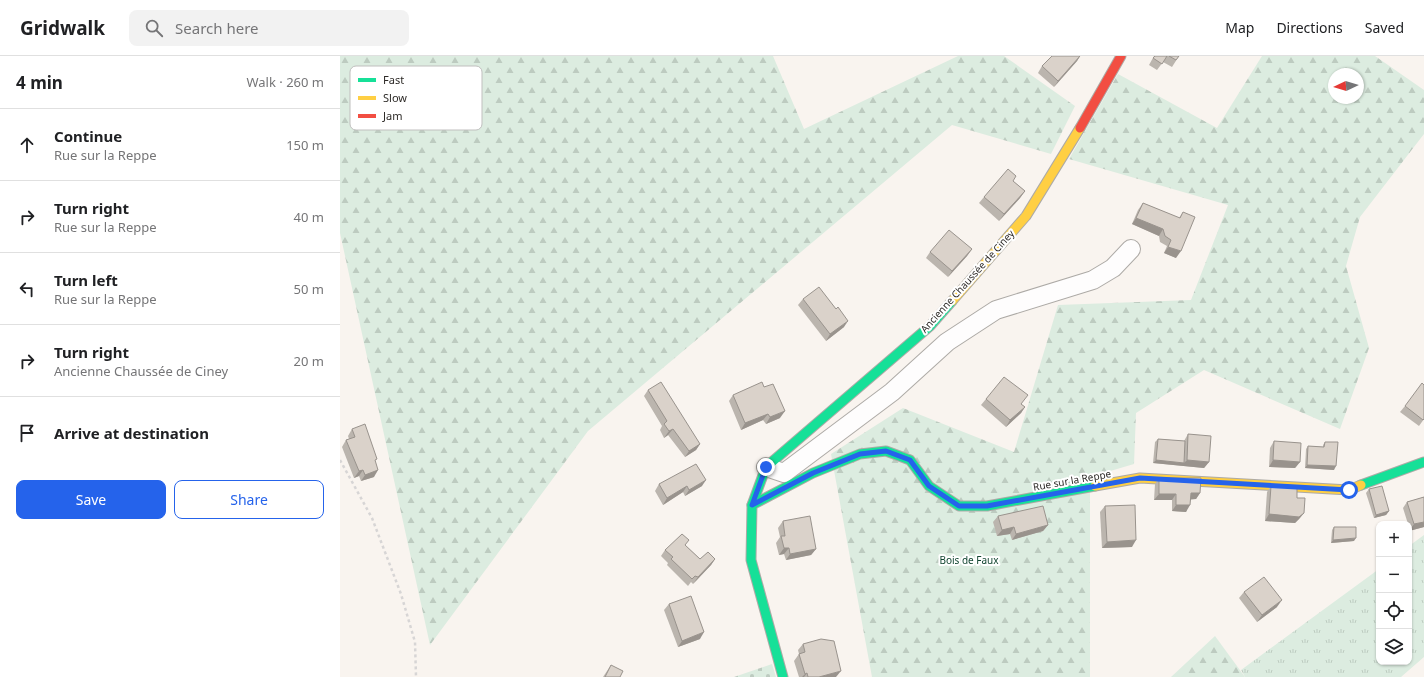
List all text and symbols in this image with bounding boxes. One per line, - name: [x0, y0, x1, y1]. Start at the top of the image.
- search box: [129, 10, 409, 46]
- text: Gridwalk: [20, 15, 105, 41]
- icon: search: [143, 17, 165, 39]
- text: Search here: [175, 18, 259, 38]
- text: Map: [1225, 18, 1254, 37]
- text: Directions: [1276, 18, 1343, 37]
- text: Saved: [1365, 18, 1404, 37]
- legend: [350, 66, 482, 130]
- north arrow: [1328, 68, 1364, 104]
- text: 4 min: [16, 71, 63, 94]
- text: Fast: [383, 72, 404, 87]
- text: Walk · 260 m: [246, 73, 324, 91]
- text: Slow: [383, 90, 407, 105]
- text: Jam: [382, 108, 402, 123]
- text: Continue: [54, 126, 122, 146]
- icon: ahead: [16, 134, 38, 156]
- text: 150 m: [286, 136, 324, 154]
- text: Rue sur la Reppe: [54, 146, 157, 164]
- text: Turn right: [54, 198, 129, 218]
- icon: right: [16, 206, 38, 228]
- text: 40 m: [294, 208, 324, 226]
- text: Rue sur la Reppe: [54, 218, 157, 236]
- street label: Ancienne Chaussée de Ciney: [917, 226, 1018, 335]
- text: Turn left: [54, 270, 118, 290]
- icon: left: [16, 278, 38, 300]
- text: 50 m: [294, 280, 324, 298]
- text: Rue sur la Reppe: [54, 290, 157, 308]
- text: Turn right: [54, 342, 129, 362]
- icon: right: [16, 350, 38, 372]
- text: 20 m: [294, 352, 324, 370]
- text: Ancienne Chaussée de Ciney: [54, 362, 228, 380]
- icon: arrive: [16, 422, 38, 444]
- text: Arrive at destination: [54, 423, 209, 443]
- route end: [757, 458, 775, 476]
- street label: Rue sur la Reppe: [1032, 466, 1112, 494]
- button: Save: [16, 480, 166, 519]
- button: Share: [174, 480, 324, 519]
- route start: [1340, 481, 1358, 499]
- map controls: [1376, 521, 1412, 665]
- button: +: [1376, 521, 1412, 557]
- park label: Bois de Faux: [939, 553, 999, 567]
- button: −: [1376, 557, 1412, 593]
- button: locate: [1376, 593, 1412, 629]
- button: layers: [1376, 629, 1412, 665]

